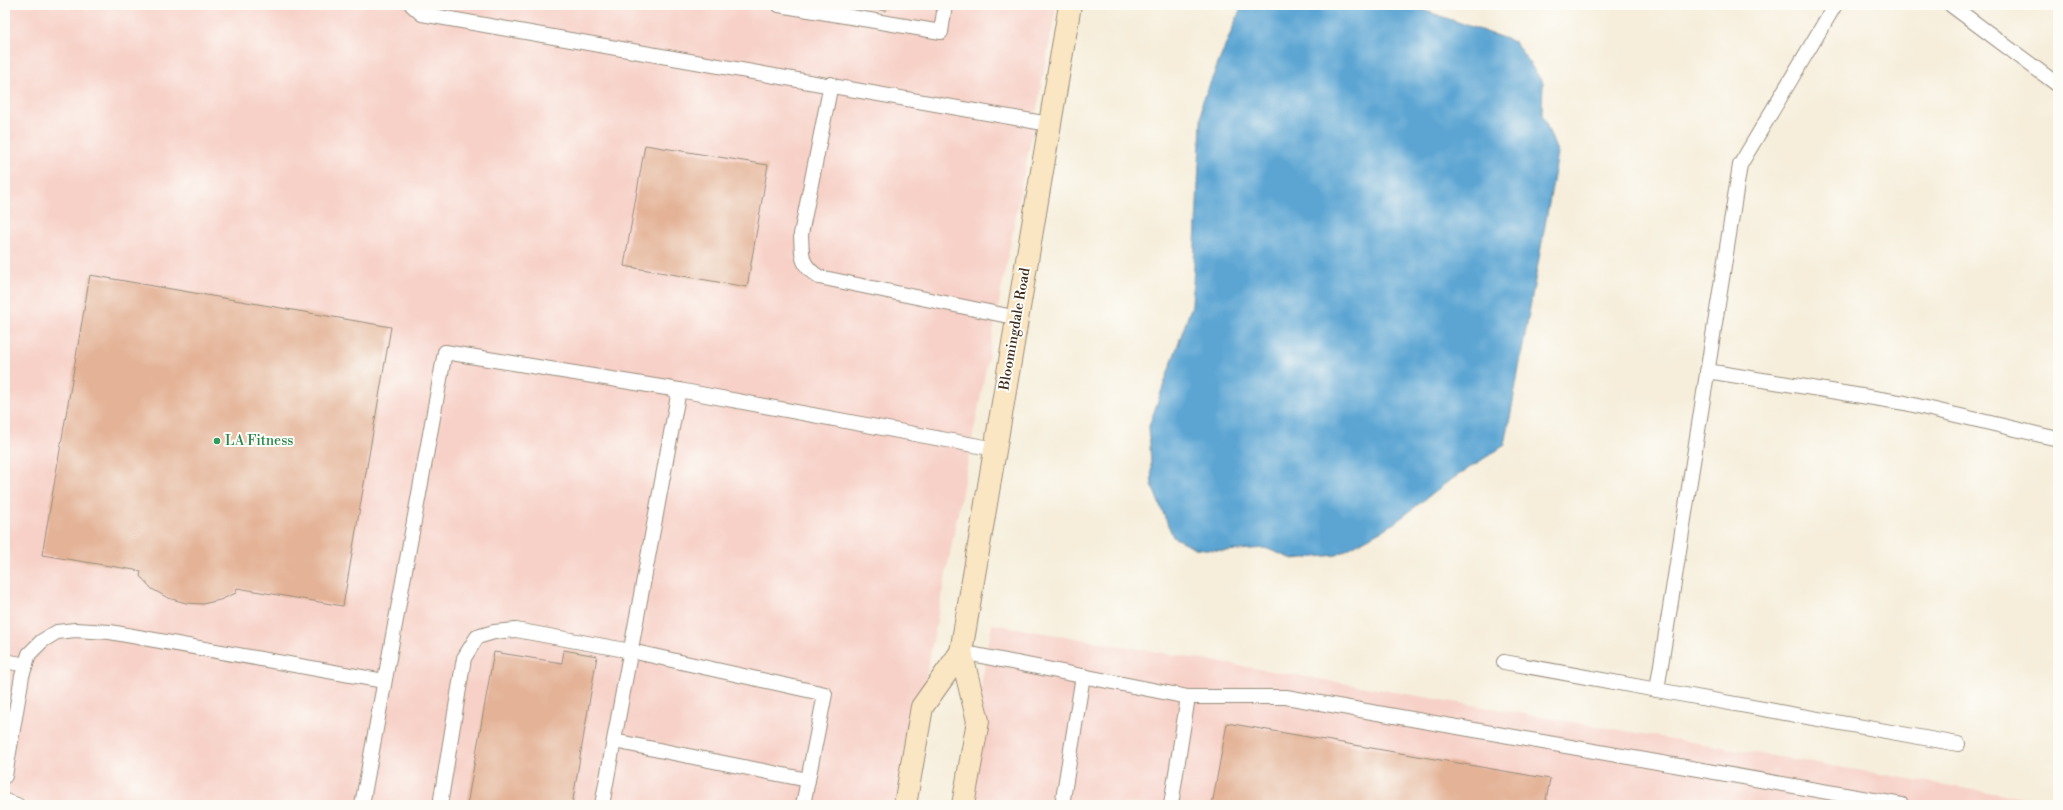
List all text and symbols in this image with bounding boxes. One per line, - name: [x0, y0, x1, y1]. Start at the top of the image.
- street label: Bloomingdale Road: [995, 266, 1035, 393]
- place label: LA Fitness: [225, 432, 293, 450]
- marker: LA Fitness: [212, 436, 222, 446]

